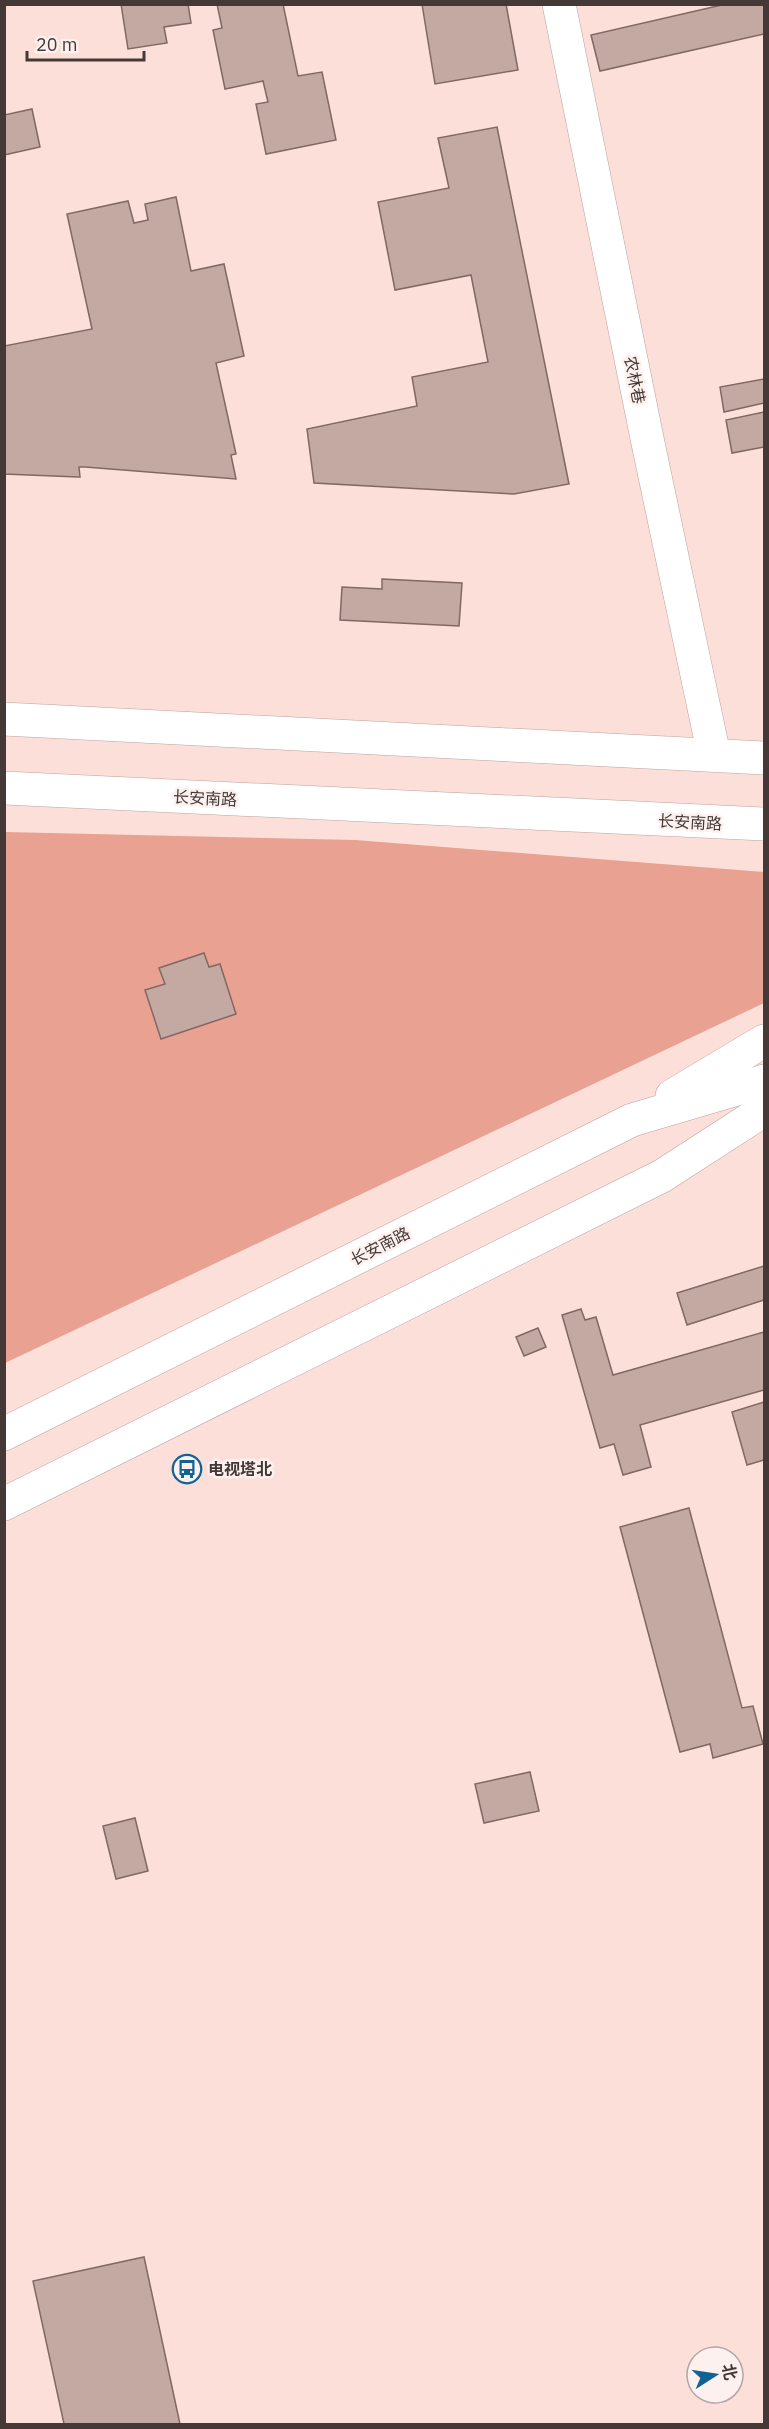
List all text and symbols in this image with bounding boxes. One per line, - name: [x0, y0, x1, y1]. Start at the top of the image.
- scale bar: [27, 24, 144, 62]
- text: 20 m: [36, 33, 78, 56]
- street label: 农林巷: [621, 355, 649, 405]
- street label: 长安南路: [173, 786, 237, 810]
- street label: 长安南路: [658, 810, 722, 834]
- street label: 长安南路: [347, 1223, 413, 1269]
- bus stop icon: 电视塔北: [171, 1453, 203, 1485]
- place label: 电视塔北: [208, 1459, 272, 1479]
- north arrow: [685, 2345, 745, 2405]
- text: 北: [718, 2362, 741, 2382]

